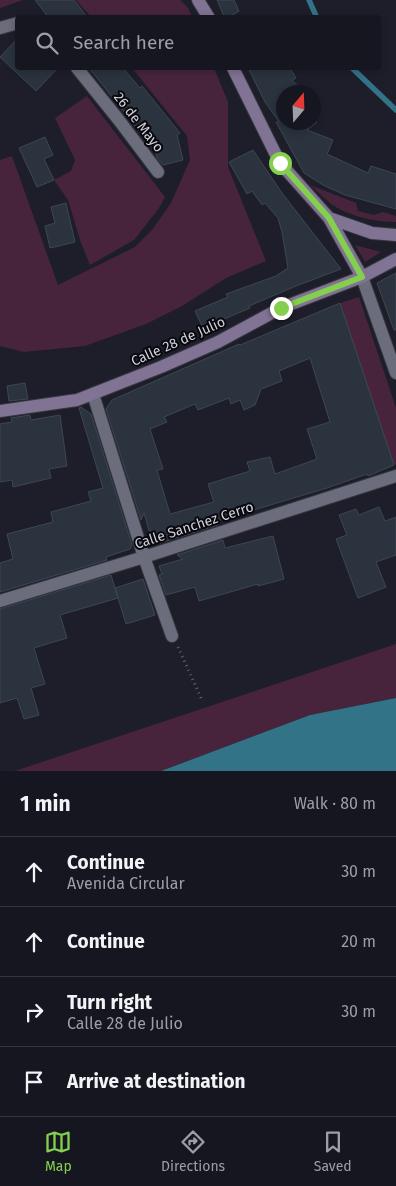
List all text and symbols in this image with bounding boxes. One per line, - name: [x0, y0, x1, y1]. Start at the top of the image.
- search box: [15, 15, 381, 70]
- icon: search: [33, 29, 61, 57]
- text: Search here: [73, 31, 174, 54]
- north arrow: [276, 85, 321, 130]
- street label: 26 de Mayo: [110, 89, 167, 156]
- route start: [269, 152, 292, 175]
- route end: [270, 297, 293, 320]
- street label: Calle 28 de Julio: [128, 313, 228, 370]
- street label: Calle Sanchez Cerro: [133, 498, 256, 553]
- text: 1 min: [20, 791, 71, 817]
- text: Walk · 80 m: [294, 794, 376, 813]
- text: Continue: [67, 851, 145, 874]
- icon: ahead: [20, 858, 48, 886]
- text: 30 m: [341, 862, 376, 881]
- text: Avenida Circular: [67, 874, 185, 893]
- icon: ahead: [20, 928, 48, 956]
- text: Continue: [67, 930, 145, 953]
- text: 20 m: [341, 932, 376, 951]
- text: Turn right: [67, 991, 152, 1014]
- icon: right: [20, 998, 48, 1026]
- text: 30 m: [341, 1002, 376, 1021]
- text: Calle 28 de Julio: [67, 1014, 183, 1033]
- icon: arrive: [20, 1068, 48, 1096]
- text: Arrive at destination: [67, 1070, 246, 1093]
- tab: Map: [44, 1128, 72, 1175]
- tab: Directions: [161, 1128, 225, 1175]
- tab: Saved: [314, 1128, 352, 1175]

